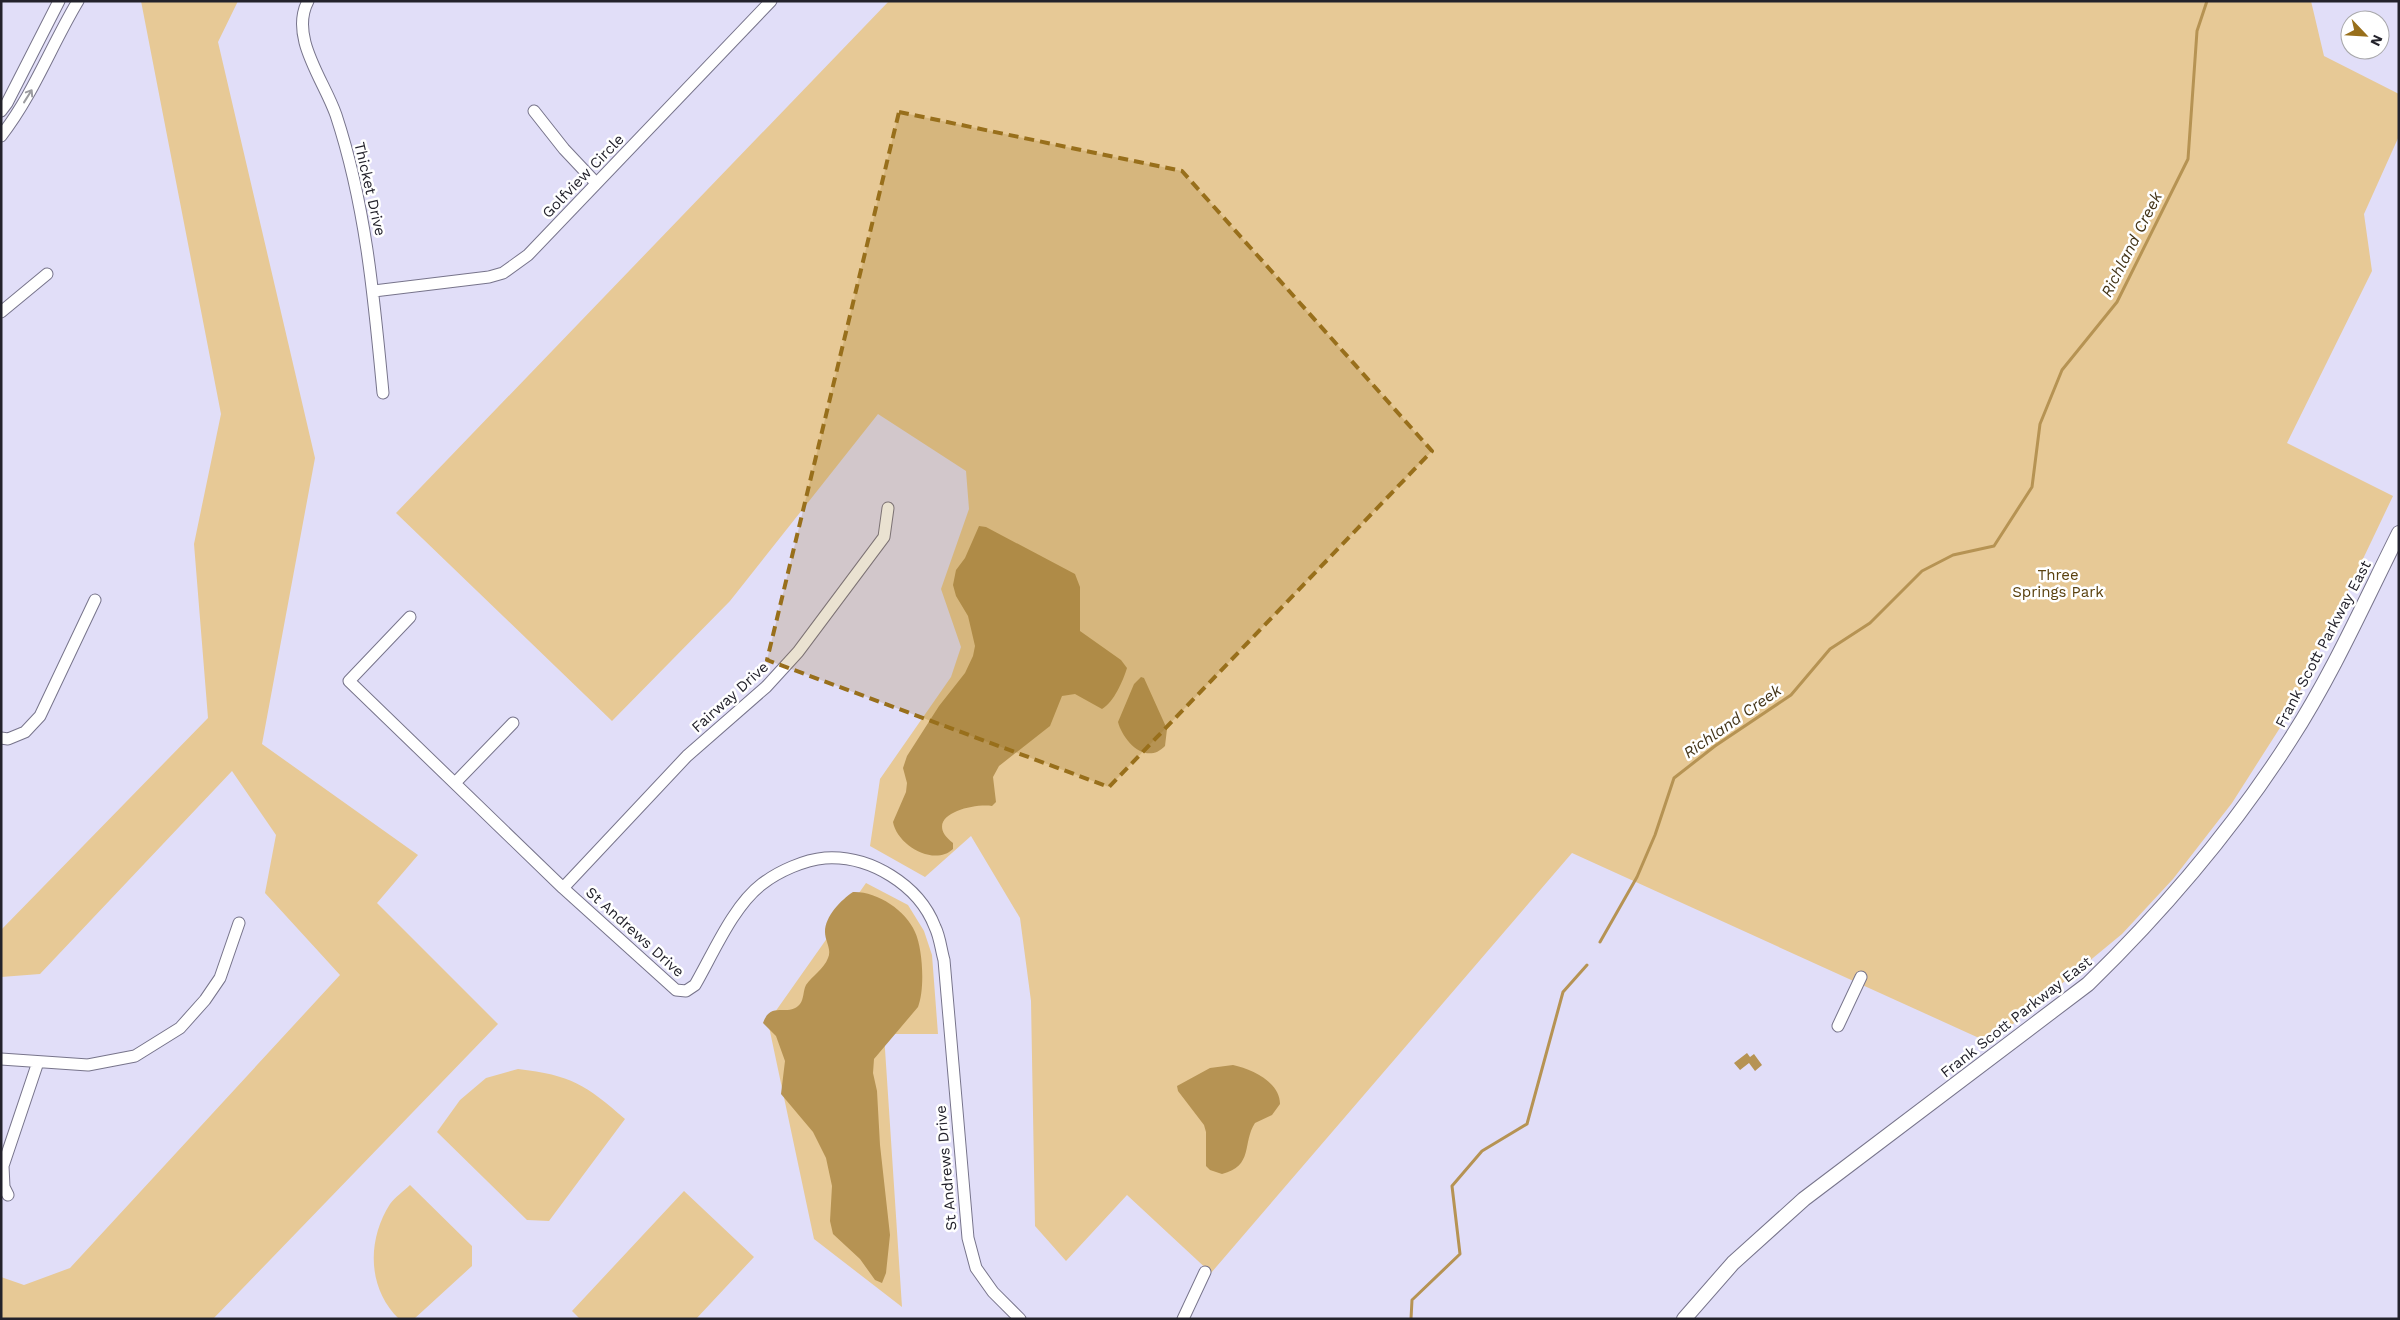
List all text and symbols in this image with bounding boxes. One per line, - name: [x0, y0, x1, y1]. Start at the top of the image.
- north arrow: [2340, 10, 2390, 60]
- text: N: [2367, 32, 2386, 49]
- one-way arrow: [24, 89, 34, 103]
- street label: Golfview Circle: [538, 130, 628, 222]
- street label: Thicket Drive: [350, 140, 390, 238]
- water label: Richland Creek: [2097, 187, 2167, 300]
- street label: Frank Scott Parkway East: [2271, 557, 2375, 731]
- park label: Three Springs Park: [2012, 566, 2104, 601]
- street label: Fairway Drive: [688, 658, 772, 736]
- water label: Richland Creek: [1680, 680, 1786, 762]
- street label: St Andrews Drive: [582, 883, 688, 981]
- street label: Frank Scott Parkway East: [1937, 952, 2096, 1082]
- street label: St Andrews Drive: [932, 1104, 960, 1232]

